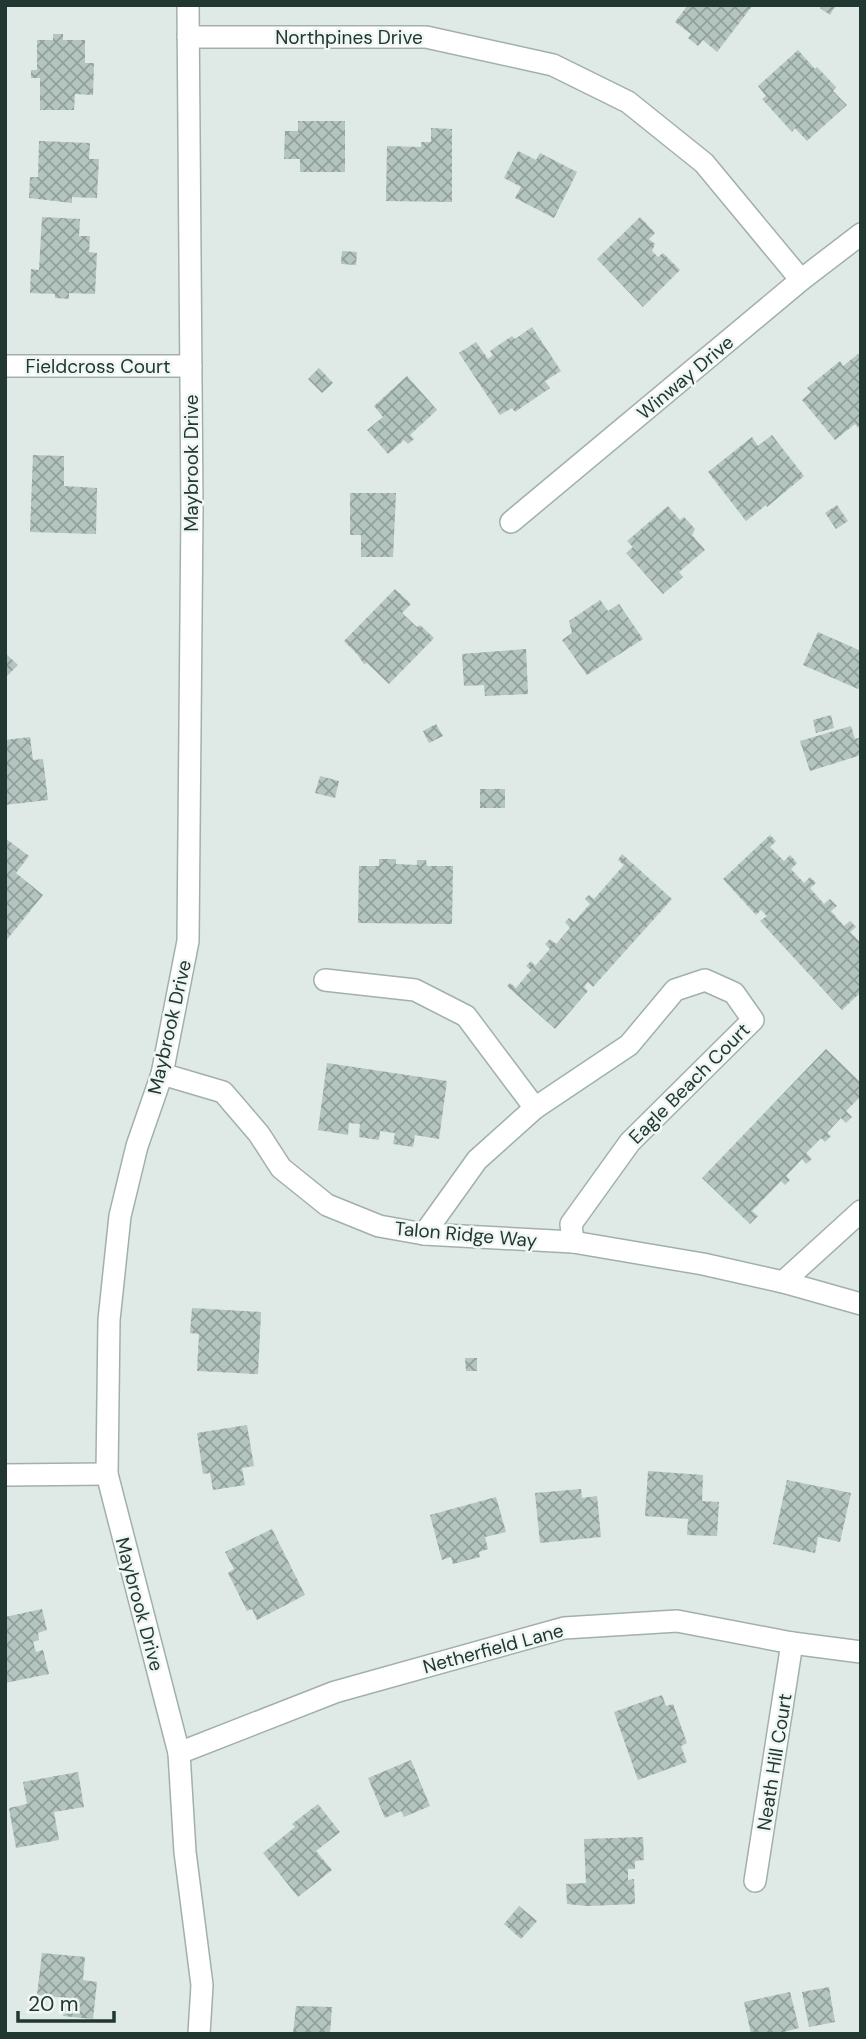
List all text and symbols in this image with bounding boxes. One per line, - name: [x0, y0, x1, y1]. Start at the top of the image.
- street label: Northpines Drive: [275, 25, 423, 50]
- street label: Winway Drive: [632, 330, 739, 425]
- street label: Fieldcross Court: [26, 354, 170, 379]
- street label: Maybrook Drive: [179, 394, 204, 532]
- street label: Maybrook Drive: [142, 957, 197, 1097]
- street label: Eagle Beach Court: [623, 1017, 755, 1149]
- street label: Talon Ridge Way: [394, 1216, 539, 1253]
- street label: Maybrook Drive: [110, 1535, 169, 1674]
- street label: Netherfield Lane: [420, 1618, 566, 1679]
- street label: Neath Hill Court: [751, 1692, 798, 1833]
- scale bar: [18, 1980, 114, 2024]
- text: 20 m: [28, 1990, 79, 2018]

